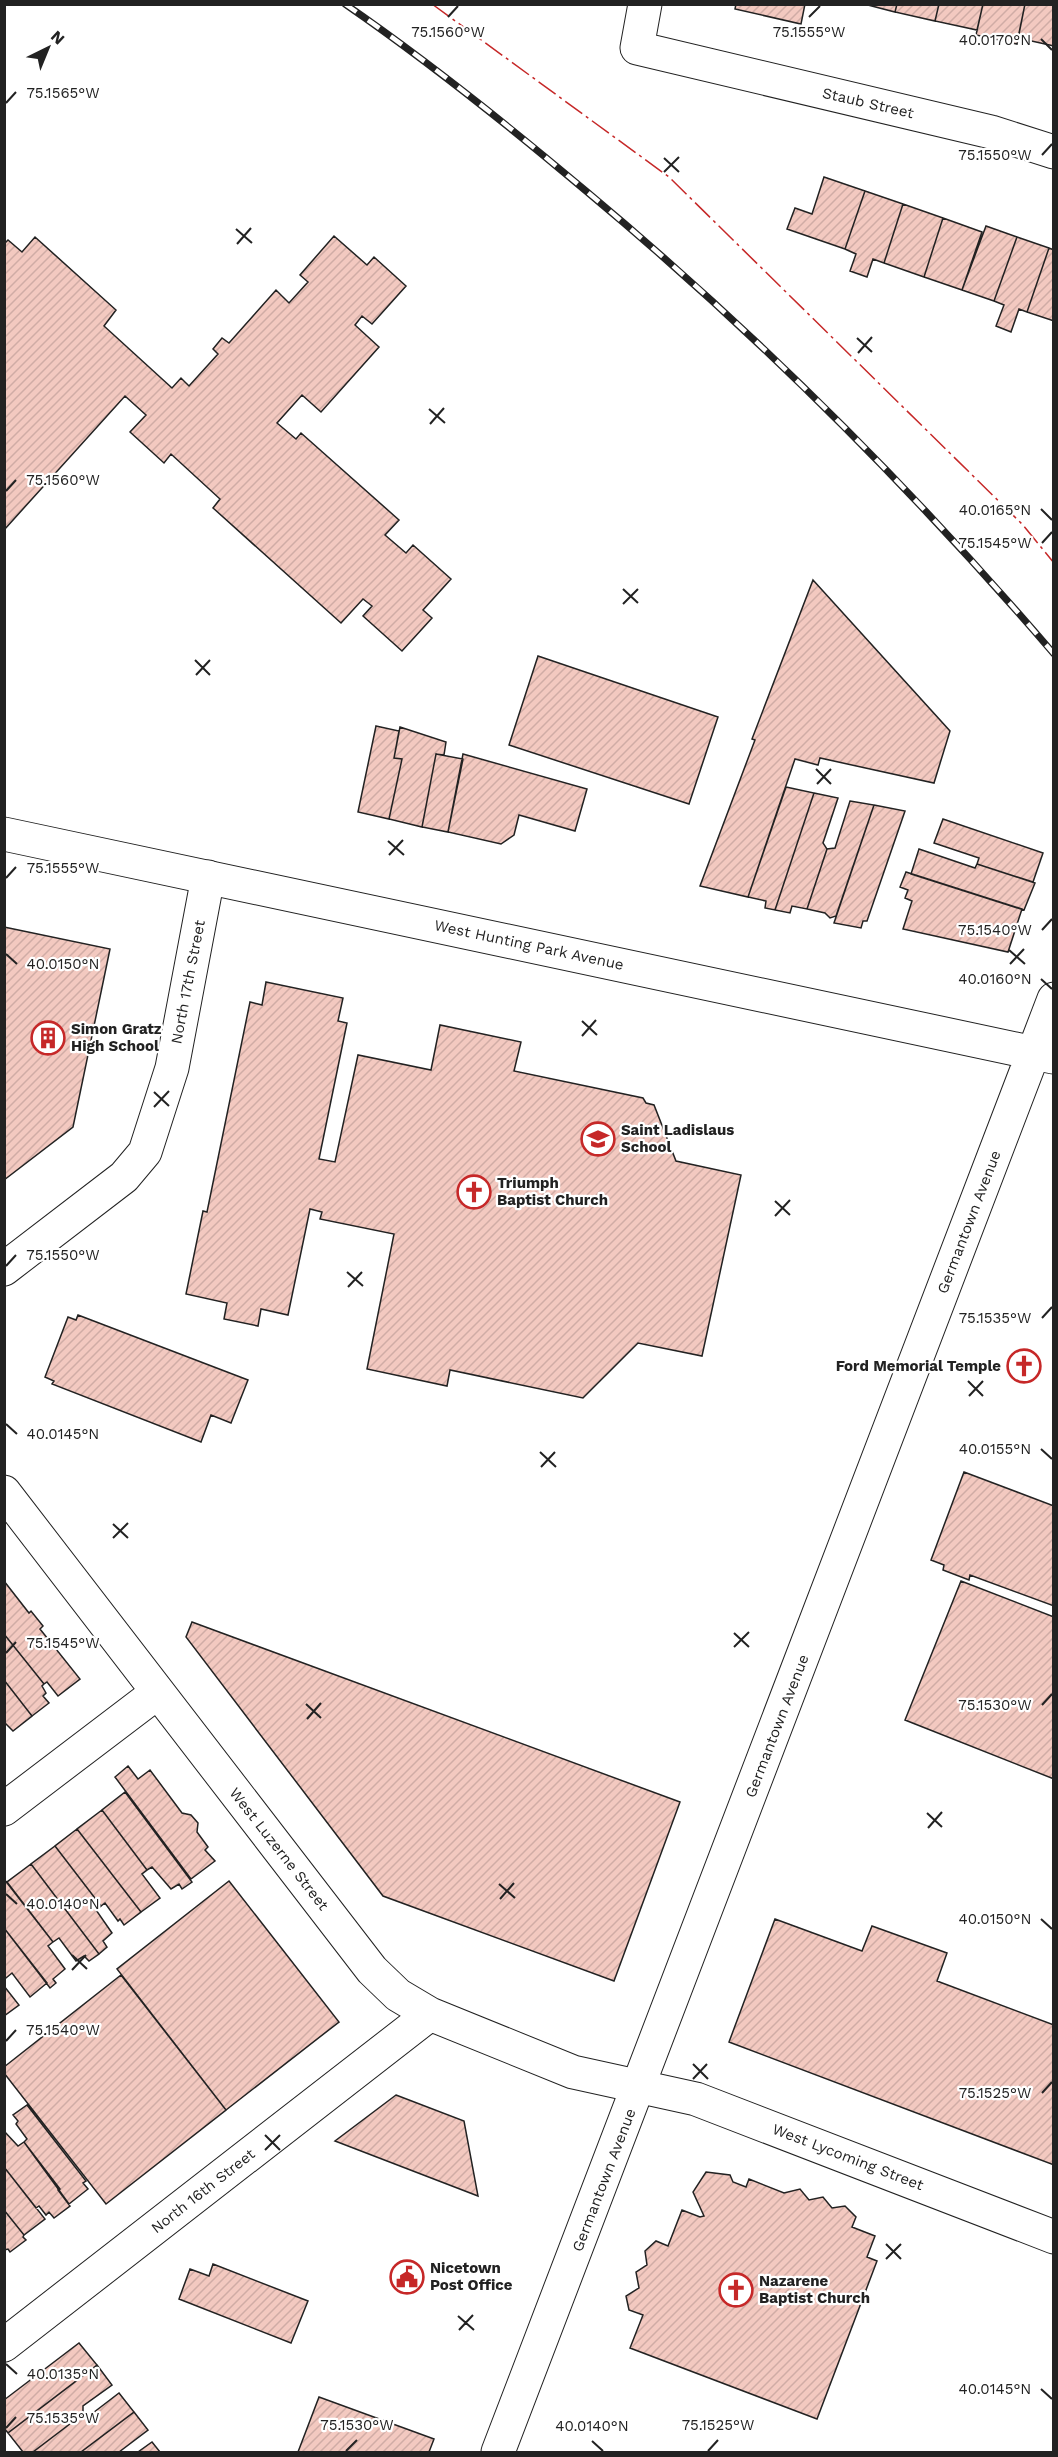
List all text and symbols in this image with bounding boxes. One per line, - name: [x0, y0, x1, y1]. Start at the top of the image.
- north arrow: [18, 18, 78, 78]
- text: 75.1560°W: [411, 23, 485, 41]
- text: 75.1555°W: [773, 23, 845, 41]
- text: N: [47, 26, 69, 48]
- text: 40.0170°N: [959, 31, 1031, 49]
- text: 75.1565°W: [26, 84, 100, 102]
- street label: Staub Street: [821, 84, 916, 122]
- text: 75.1550°W: [958, 146, 1032, 164]
- text: 75.1560°W: [26, 471, 100, 489]
- text: 40.0165°N: [959, 501, 1031, 519]
- text: 75.1545°W: [958, 534, 1032, 552]
- text: 75.1555°W: [27, 859, 99, 877]
- street label: West Hunting Park Avenue: [433, 916, 625, 974]
- street label: North 17th Street: [167, 918, 209, 1046]
- text: 75.1540°W: [958, 921, 1032, 939]
- text: 40.0150°N: [27, 955, 99, 973]
- text: 40.0160°N: [958, 970, 1032, 988]
- building icon: Simon Gratz High School: [30, 1020, 66, 1056]
- place label: Simon Gratz High School: [71, 1020, 162, 1055]
- school or university icon: Saint Ladislaus School: [580, 1121, 616, 1157]
- place label: Saint Ladislaus School: [621, 1121, 734, 1156]
- street label: Germantown Avenue: [933, 1148, 1005, 1296]
- church icon: Triumph Baptist Church: [456, 1174, 492, 1210]
- place label: Triumph Baptist Church: [497, 1174, 608, 1209]
- text: 75.1550°W: [26, 1246, 100, 1264]
- text: 75.1535°W: [959, 1309, 1031, 1327]
- church icon: Ford Memorial Temple: [1006, 1348, 1042, 1384]
- place label: Ford Memorial Temple: [836, 1357, 1001, 1375]
- text: 40.0145°N: [27, 1425, 99, 1443]
- text: 40.0155°N: [959, 1440, 1031, 1458]
- text: 75.1545°W: [26, 1634, 100, 1652]
- street label: Germantown Avenue: [741, 1652, 813, 1800]
- text: 75.1530°W: [958, 1696, 1032, 1714]
- street label: West Luzerne Street: [225, 1784, 333, 1915]
- text: 40.0140°N: [26, 1895, 100, 1913]
- text: 40.0150°N: [959, 1910, 1031, 1928]
- text: 75.1540°W: [26, 2021, 100, 2039]
- text: 75.1525°W: [959, 2084, 1031, 2102]
- street label: Germantown Avenue: [568, 2106, 640, 2254]
- street label: West Lycoming Street: [770, 2120, 927, 2194]
- street label: North 16th Street: [148, 2144, 259, 2237]
- public building icon: Nicetown Post Office: [389, 2259, 425, 2295]
- place label: Nicetown Post Office: [430, 2259, 513, 2294]
- church icon: Nazarene Baptist Church: [718, 2272, 754, 2308]
- place label: Nazarene Baptist Church: [759, 2272, 870, 2307]
- text: 40.0135°N: [27, 2365, 99, 2383]
- text: 40.0145°N: [959, 2380, 1031, 2398]
- text: 75.1535°W: [27, 2409, 99, 2427]
- text: 75.1530°W: [320, 2416, 394, 2434]
- text: 75.1525°W: [682, 2416, 754, 2434]
- text: 40.0140°N: [555, 2417, 629, 2435]

